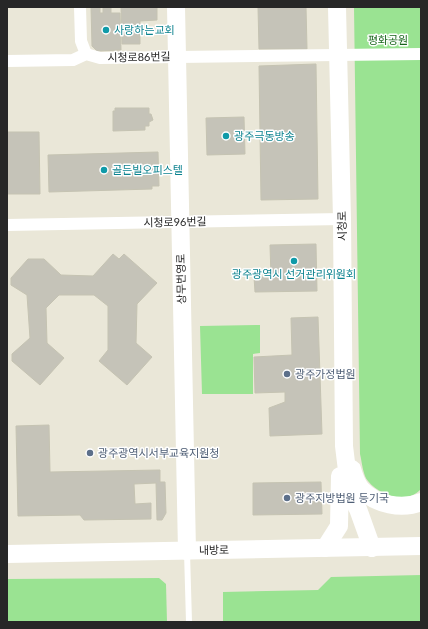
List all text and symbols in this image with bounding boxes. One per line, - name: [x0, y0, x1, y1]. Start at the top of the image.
- place label: 사랑하는교회: [114, 23, 175, 36]
- marker: 사랑하는교회: [101, 25, 111, 35]
- park label: 평화공원: [368, 33, 408, 46]
- street label: 시청로86번길: [107, 49, 171, 64]
- place label: 광주극동방송: [234, 129, 295, 142]
- marker: 광주극동방송: [221, 131, 231, 141]
- place label: 골든빌오피스텔: [112, 163, 183, 176]
- marker: 골든빌오피스텔: [99, 165, 109, 175]
- street label: 시청로: [335, 211, 348, 241]
- street label: 시청로96번길: [143, 214, 207, 229]
- street label: 상무번영로: [174, 254, 187, 304]
- marker: 광주광역시 선거관리위원회: [289, 256, 299, 266]
- place label: 광주광역시 선거관리위원회: [232, 267, 356, 280]
- place label: 광주가정법원: [295, 367, 356, 380]
- marker: 광주가정법원: [282, 369, 292, 379]
- place label: 광주광역시서부교육지원청: [98, 446, 219, 459]
- marker: 광주광역시서부교육지원청: [85, 448, 95, 458]
- place label: 광주지방법원 등기국: [295, 491, 389, 504]
- marker: 광주지방법원 등기국: [282, 493, 292, 503]
- street label: 내방로: [199, 543, 229, 556]

